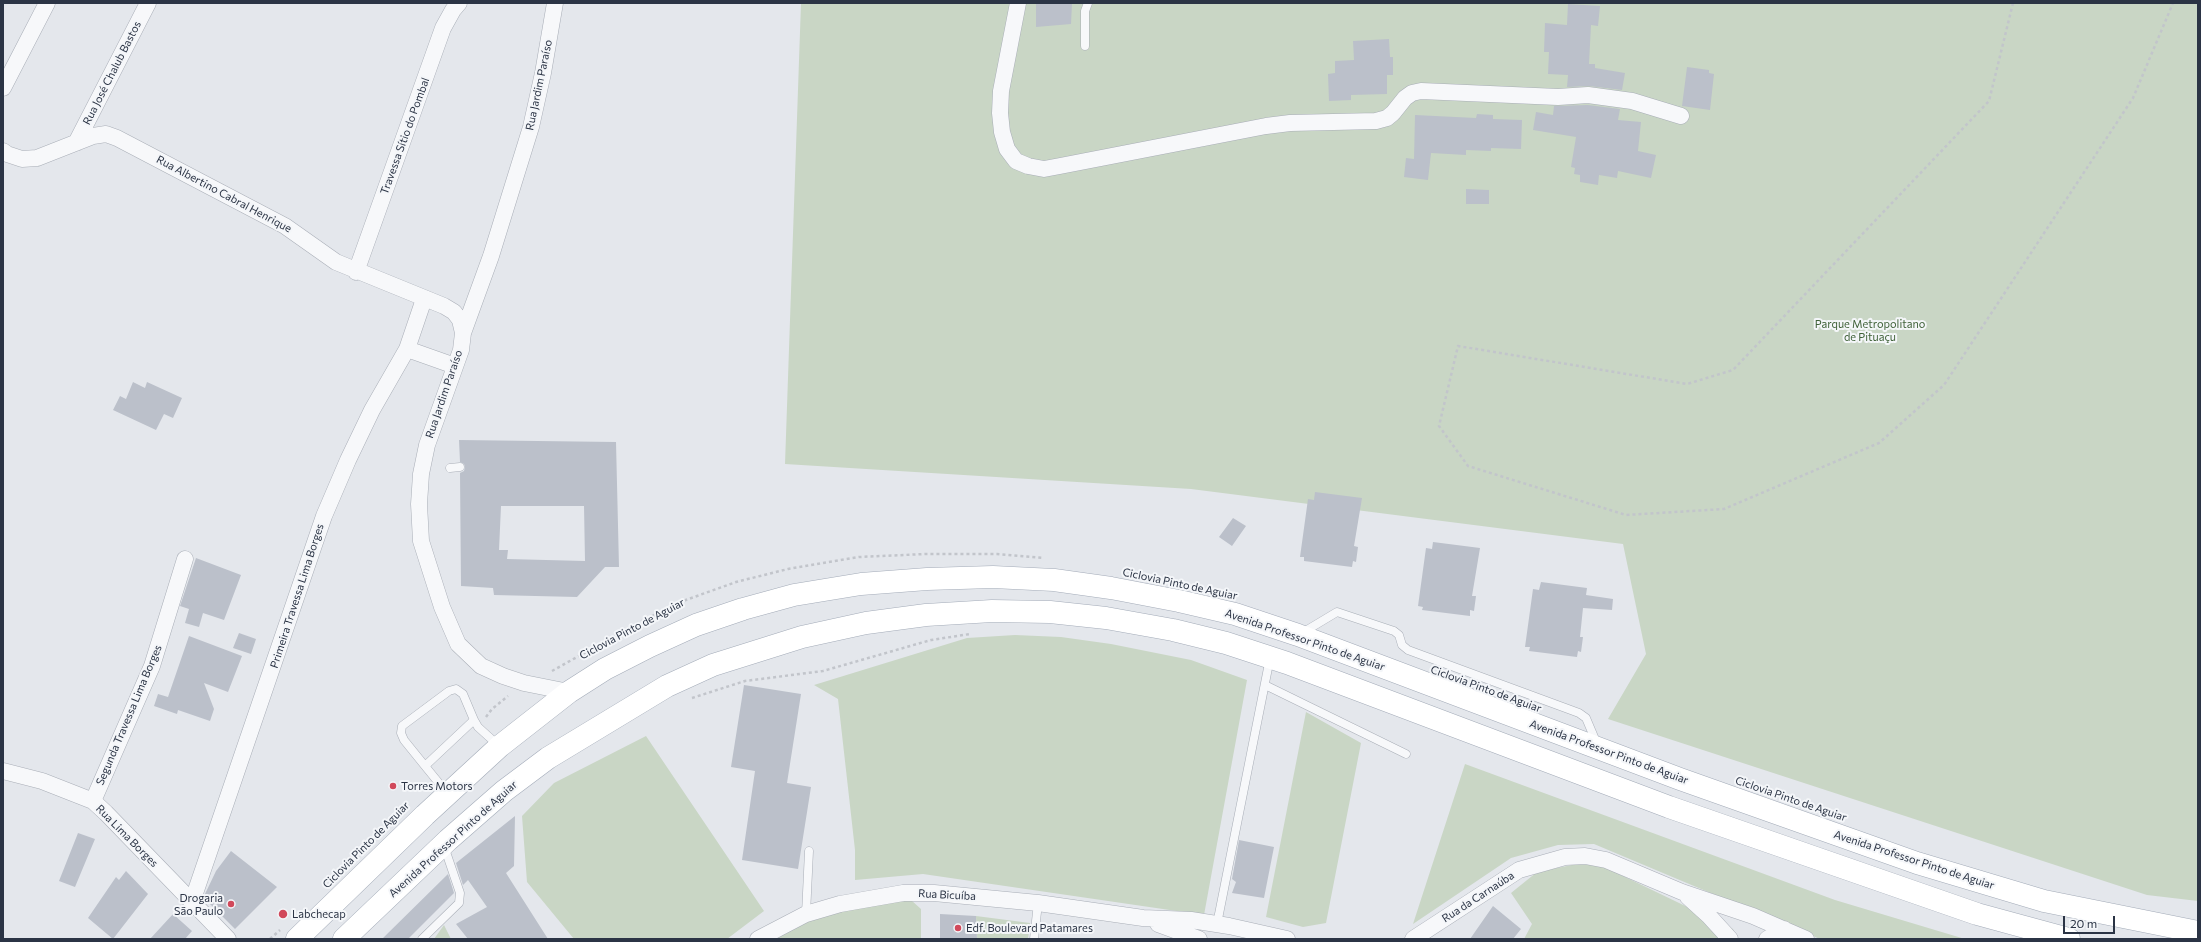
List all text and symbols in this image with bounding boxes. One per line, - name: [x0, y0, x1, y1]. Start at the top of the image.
- street label: Rua José Chalub Bastos: [80, 19, 144, 127]
- street label: Rua Jardim Paraíso: [523, 38, 555, 132]
- street label: Travessa Sítio do Pombal: [378, 76, 432, 196]
- street label: Rua Albertino Cabral Henrique: [154, 153, 294, 235]
- park label: Parque Metropolitano de Pituaçu: [1815, 317, 1925, 343]
- street label: Rua Jardim Paraíso: [423, 348, 465, 440]
- street label: Primeira Travessa Lima Borges: [267, 522, 327, 670]
- street label: Ciclovia Pinto de Aguiar: [1121, 565, 1239, 603]
- street label: Ciclovia Pinto de Aguiar: [577, 596, 687, 662]
- street label: Avenida Professor Pinto de Aguiar: [1223, 606, 1387, 674]
- street label: Segunda Travessa Lima Borges: [93, 643, 165, 787]
- street label: Ciclovia Pinto de Aguiar: [1429, 663, 1543, 715]
- street label: Avenida Professor Pinto de Aguiar: [1528, 717, 1690, 787]
- street label: Ciclovia Pinto de Aguiar: [1733, 774, 1849, 824]
- street label: Avenida Professor Pinto de Aguiar: [386, 778, 520, 900]
- place label: Torres Motors: [401, 779, 472, 793]
- marker: Torres Motors: [388, 781, 398, 791]
- street label: Ciclovia Pinto de Aguiar: [320, 799, 412, 891]
- street label: Rua Lima Borges: [93, 802, 161, 870]
- street label: Avenida Professor Pinto de Aguiar: [1832, 828, 1996, 892]
- street label: Rua da Carnaúba: [1439, 869, 1517, 925]
- street label: Rua Bicuíba: [918, 887, 976, 903]
- place label: Drogaria São Paulo: [174, 891, 223, 917]
- marker: Drogaria São Paulo: [226, 899, 236, 909]
- place label: Labchecap: [292, 907, 346, 921]
- marker: Labchecap: [277, 908, 289, 920]
- scale bar: [2065, 908, 2117, 934]
- text: 20 m: [2070, 916, 2097, 930]
- place label: Edf. Boulevard Patamares: [966, 921, 1093, 935]
- marker: Edf. Boulevard Patamares: [953, 923, 963, 933]

